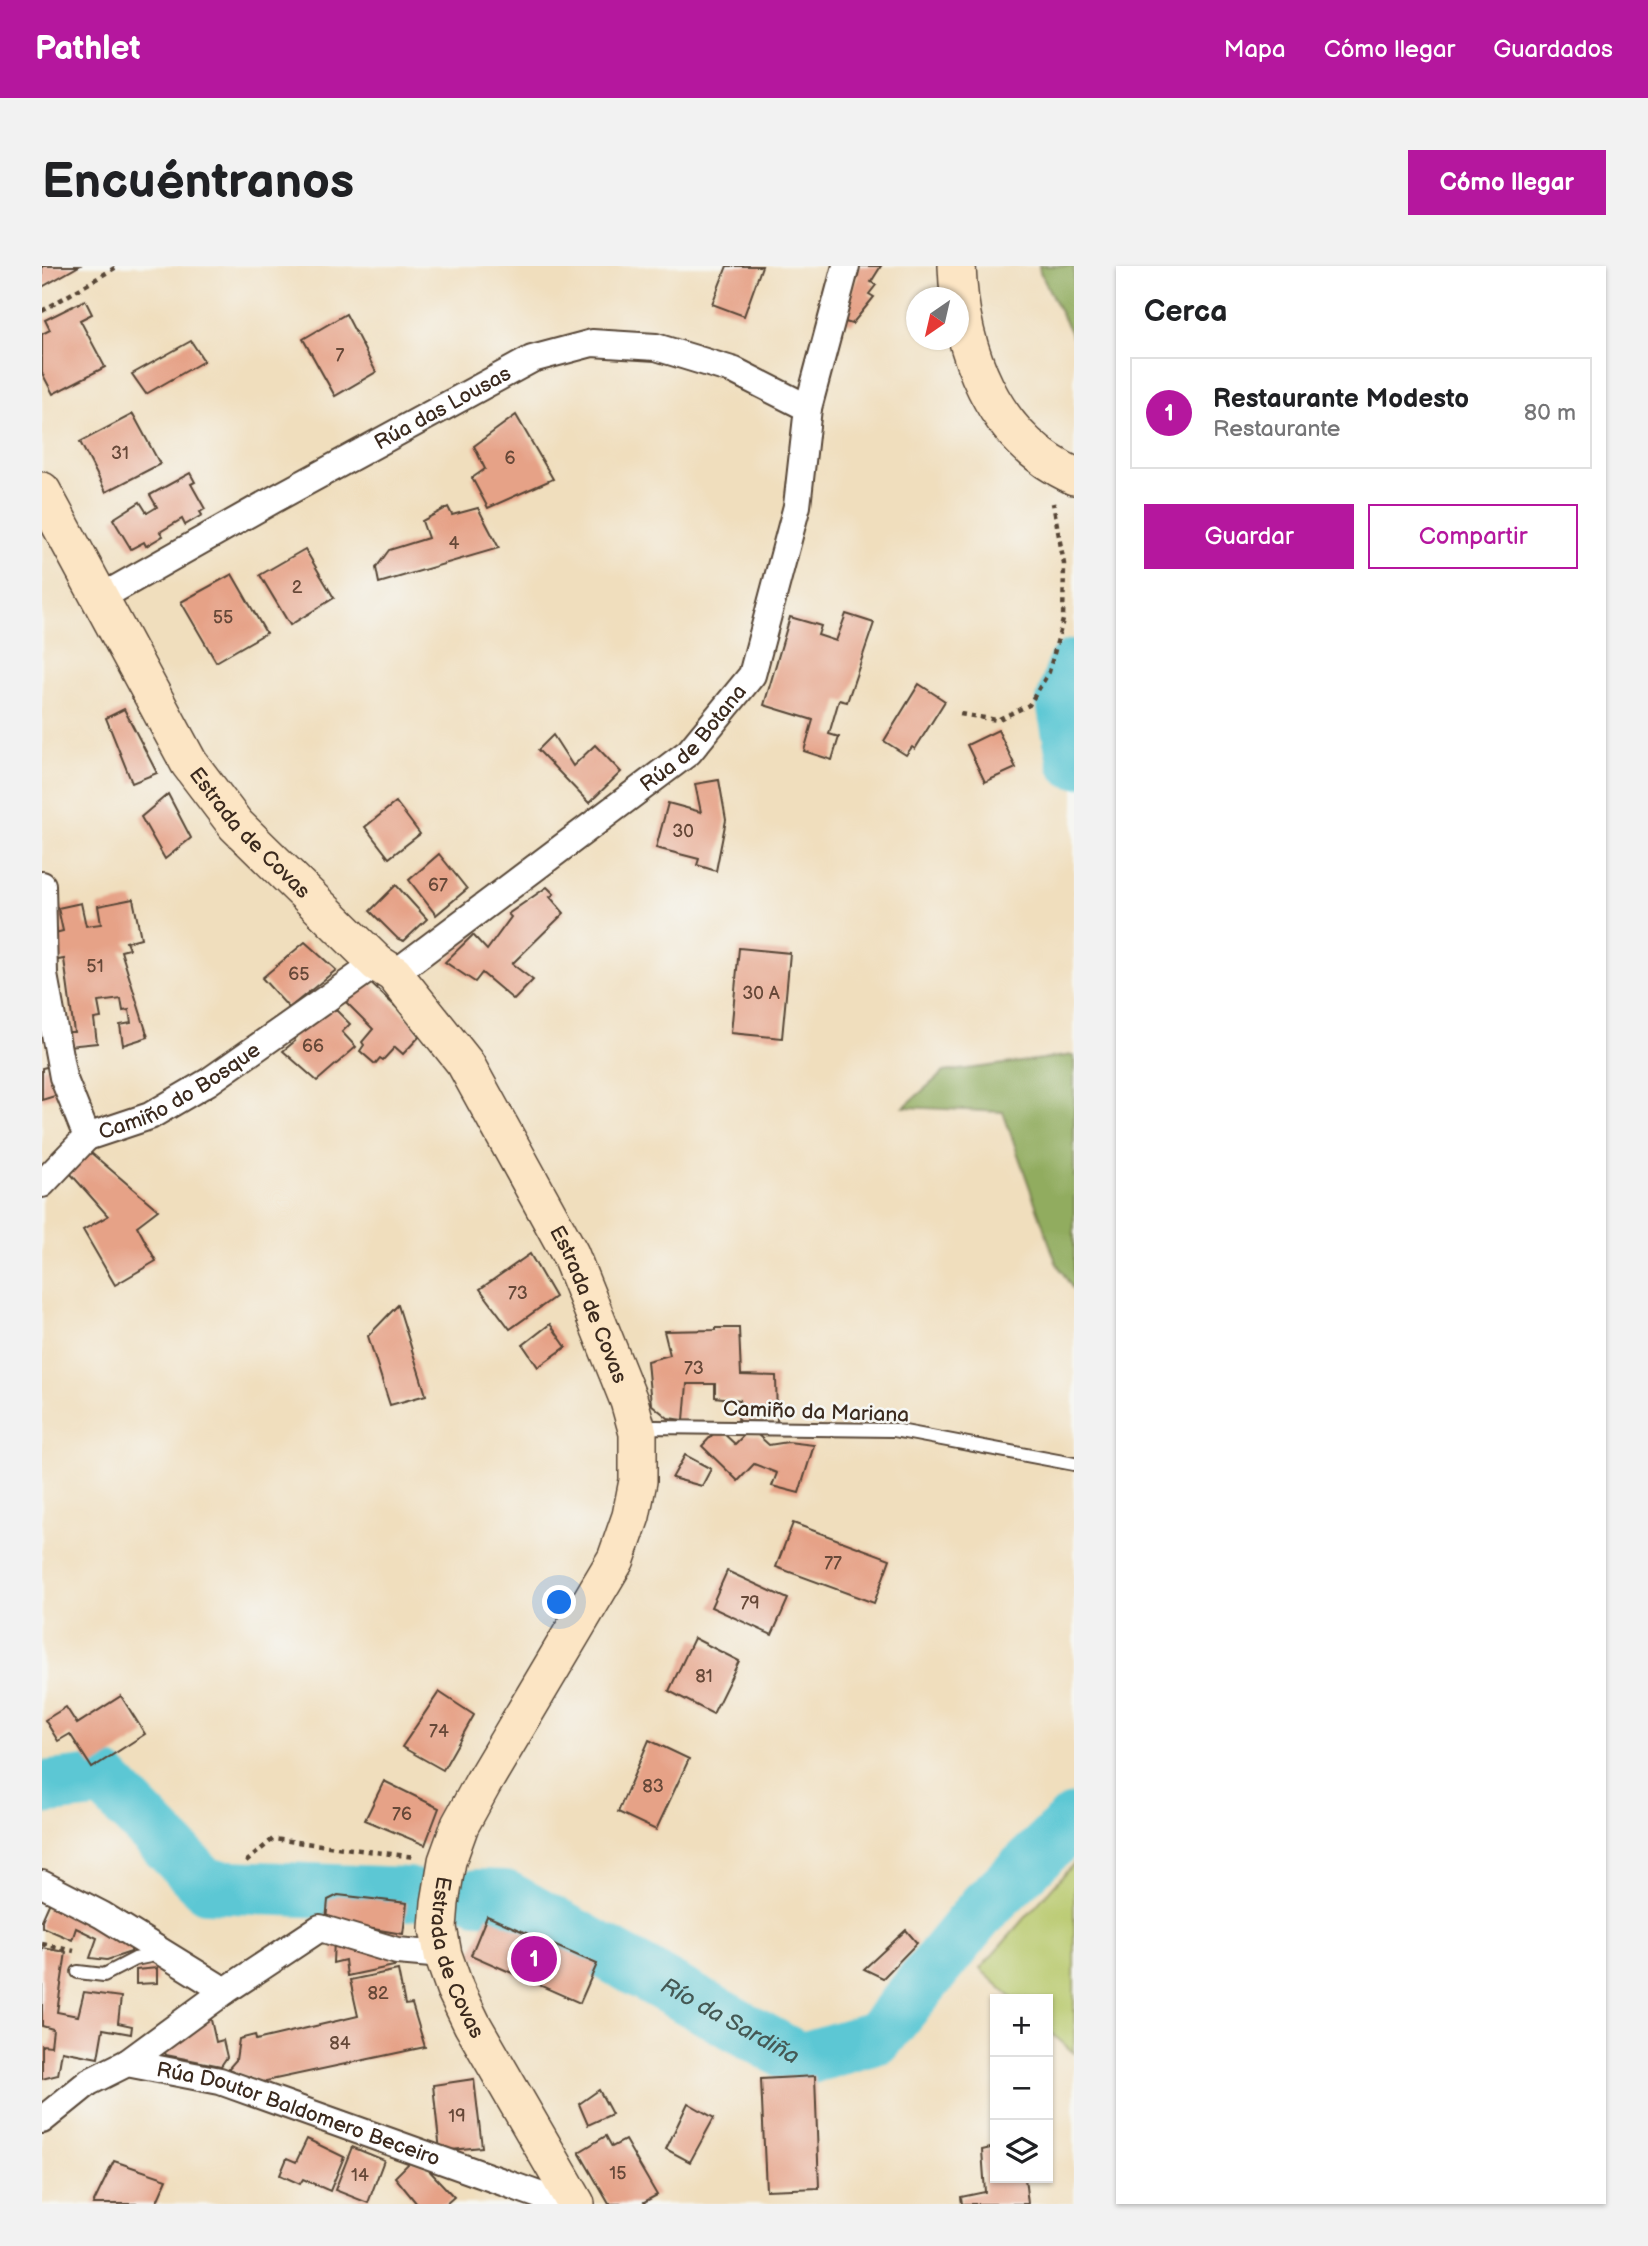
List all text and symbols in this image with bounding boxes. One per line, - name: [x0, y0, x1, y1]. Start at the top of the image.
- text: Pathlet: [35, 29, 140, 69]
- text: Mapa: [1224, 35, 1286, 64]
- text: Cómo llegar: [1324, 35, 1455, 64]
- text: Guardados: [1493, 35, 1613, 64]
- button: Cómo llegar: [1408, 150, 1606, 215]
- text: Encuéntranos: [42, 153, 354, 212]
- north arrow: [906, 287, 969, 350]
- text: Cerca: [1144, 294, 1227, 330]
- house number: 7: [336, 345, 345, 366]
- street label: Rúa das Lousas: [370, 361, 515, 455]
- text: Restaurante Modesto: [1213, 384, 1469, 415]
- text: 1: [1164, 399, 1174, 427]
- text: 80 m: [1524, 399, 1576, 427]
- text: Restaurante: [1213, 415, 1340, 443]
- house number: 31: [111, 443, 129, 464]
- house number: 6: [505, 448, 516, 469]
- button: Guardar: [1144, 504, 1354, 569]
- button: Compartir: [1368, 504, 1578, 569]
- house number: 4: [449, 533, 460, 554]
- house number: 2: [292, 577, 303, 598]
- house number: 55: [213, 607, 233, 628]
- street label: Rúa de Botana: [635, 679, 752, 797]
- street label: Estrada de Covas: [184, 762, 316, 903]
- house number: 30: [672, 821, 694, 842]
- house number: 67: [428, 875, 448, 896]
- house number: 51: [86, 956, 104, 977]
- house number: 65: [288, 964, 310, 985]
- house number: 30 A: [742, 983, 780, 1004]
- house number: 66: [302, 1036, 324, 1057]
- street label: Camiño do Bosque: [95, 1037, 265, 1145]
- street label: Estrada de Covas: [544, 1221, 633, 1387]
- house number: 73: [508, 1283, 528, 1304]
- house number: 73: [684, 1358, 704, 1379]
- street label: Camiño da Mariana: [722, 1396, 910, 1428]
- house number: 77: [824, 1553, 842, 1574]
- your location: [542, 1585, 576, 1619]
- house number: 79: [740, 1593, 760, 1614]
- house number: 81: [695, 1666, 713, 1687]
- house number: 74: [429, 1721, 449, 1742]
- house number: 83: [642, 1776, 664, 1797]
- house number: 76: [392, 1804, 412, 1825]
- street label: Estrada de Covas: [425, 1875, 490, 2043]
- pin: 1: [511, 1933, 557, 1985]
- water label: Río da Sardiña: [656, 1972, 804, 2071]
- house number: 82: [367, 1983, 389, 2004]
- map controls: [990, 1994, 1053, 2183]
- button: +: [990, 1994, 1053, 2057]
- house number: 84: [329, 2033, 351, 2054]
- street label: Rúa Doutor Baldomero Beceiro: [154, 2056, 444, 2171]
- button: −: [990, 2057, 1053, 2120]
- house number: 19: [448, 2106, 466, 2127]
- button: layers: [990, 2120, 1053, 2183]
- house number: 15: [609, 2163, 627, 2184]
- house number: 14: [351, 2165, 369, 2186]

